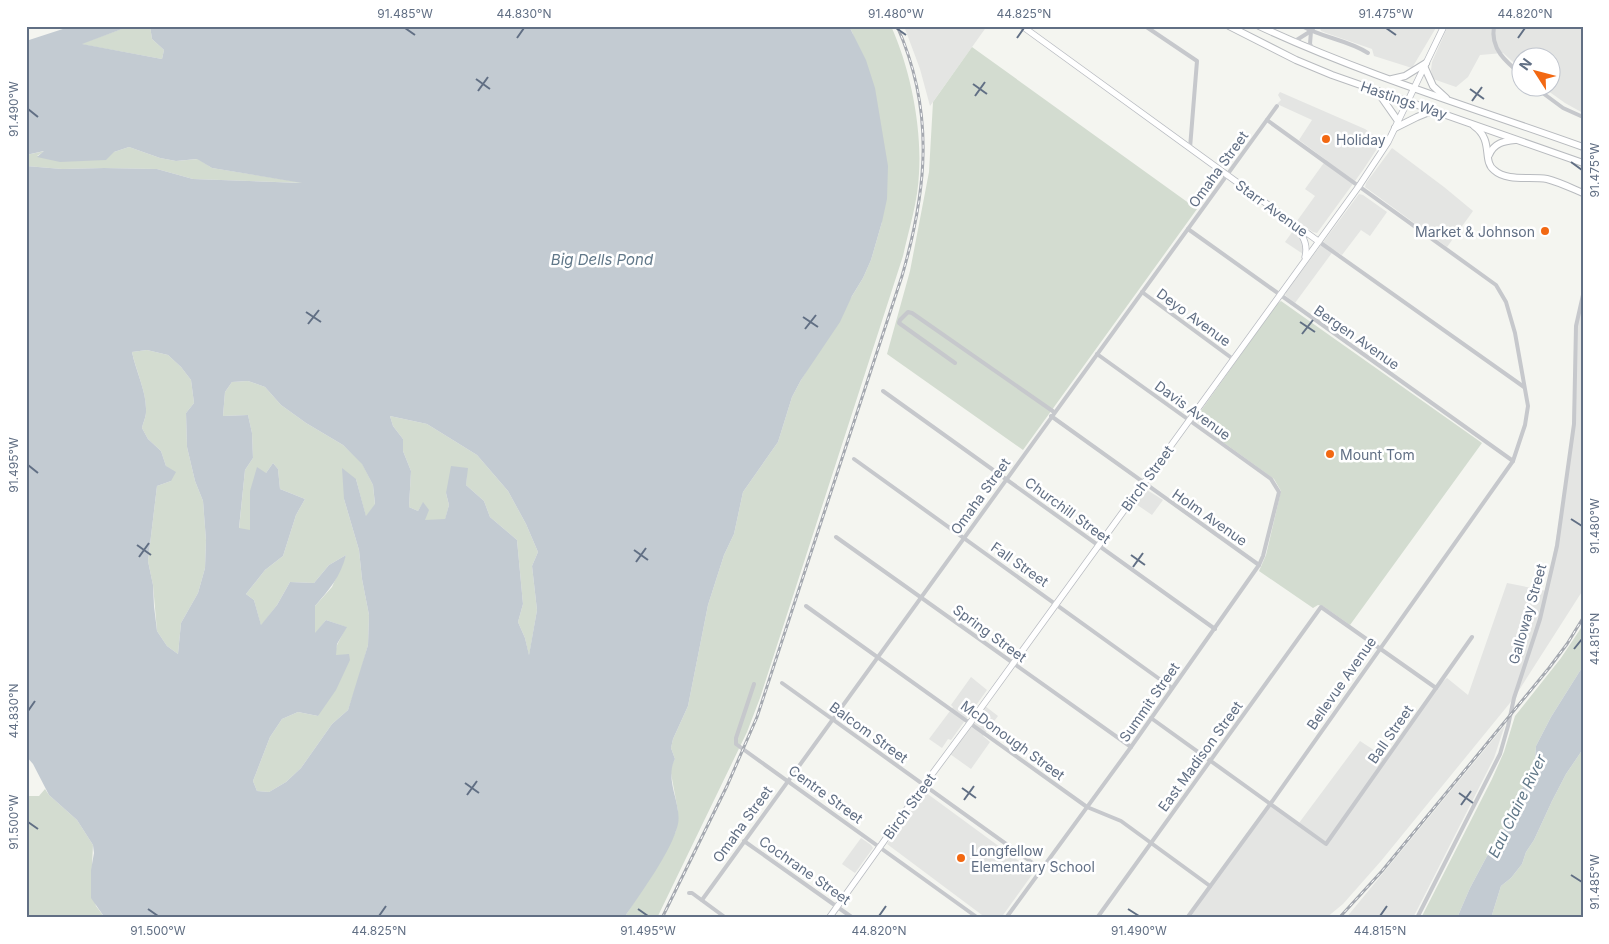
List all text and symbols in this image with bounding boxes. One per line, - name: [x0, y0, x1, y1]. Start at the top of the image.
- text: 91.485°W: [377, 6, 433, 21]
- text: 44.830°N: [496, 6, 552, 21]
- text: 91.480°W: [868, 6, 924, 21]
- text: 44.825°N: [997, 6, 1051, 21]
- text: 91.475°W: [1359, 6, 1414, 21]
- text: 44.820°N: [1497, 6, 1553, 21]
- north arrow: [1512, 48, 1562, 98]
- text: N: [1515, 55, 1535, 73]
- street label: Hastings Way: [1358, 77, 1450, 123]
- text: 91.490°W: [6, 81, 21, 137]
- street label: Omaha Street: [1185, 127, 1252, 211]
- place label: Holiday: [1336, 131, 1386, 148]
- marker: Holiday: [1320, 133, 1332, 145]
- text: 91.475°W: [1587, 142, 1602, 197]
- street label: Starr Avenue: [1232, 176, 1312, 240]
- place label: Market & Johnson: [1415, 223, 1535, 240]
- marker: Market & Johnson: [1539, 225, 1551, 237]
- water label: Big Dells Pond: [551, 250, 654, 269]
- street label: Deyo Avenue: [1154, 285, 1234, 349]
- street label: Bergen Avenue: [1311, 301, 1403, 373]
- street label: Davis Avenue: [1152, 377, 1234, 443]
- text: 91.495°W: [6, 437, 21, 493]
- street label: Birch Street: [1117, 441, 1177, 514]
- place label: Mount Tom: [1340, 446, 1415, 463]
- marker: Mount Tom: [1324, 448, 1336, 460]
- street label: Omaha Street: [947, 454, 1014, 538]
- street label: Churchill Street: [1022, 473, 1114, 547]
- street label: Holm Avenue: [1169, 485, 1251, 549]
- text: 91.480°W: [1587, 498, 1602, 554]
- street label: Fall Street: [988, 538, 1052, 590]
- street label: Galloway Street: [1505, 561, 1550, 666]
- street label: Spring Street: [950, 601, 1030, 666]
- text: 44.815°N: [1587, 613, 1602, 665]
- street label: Bellevue Avenue: [1303, 633, 1379, 733]
- street label: Summit Street: [1115, 659, 1183, 745]
- text: 44.830°N: [6, 683, 21, 739]
- street label: McDonough Street: [958, 697, 1069, 784]
- street label: East Madison Street: [1154, 697, 1246, 814]
- street label: Balcom Street: [827, 698, 912, 766]
- street label: Ball Street: [1364, 701, 1416, 766]
- water label: Eau Claire River: [1484, 751, 1550, 861]
- street label: Centre Street: [785, 761, 867, 827]
- street label: Birch Street: [879, 769, 939, 842]
- street label: Omaha Street: [709, 782, 776, 866]
- text: 91.500°W: [6, 794, 21, 850]
- street label: Cochrane Street: [756, 832, 854, 908]
- place label: Longfellow Elementary School: [971, 842, 1095, 875]
- marker: Longfellow Elementary School: [955, 852, 967, 864]
- text: 91.485°W: [1587, 854, 1602, 910]
- text: 91.500°W: [130, 923, 186, 938]
- text: 44.825°N: [352, 923, 406, 938]
- text: 91.495°W: [620, 923, 676, 938]
- text: 44.820°N: [851, 923, 907, 938]
- text: 91.490°W: [1111, 923, 1167, 938]
- text: 44.815°N: [1354, 923, 1406, 938]

